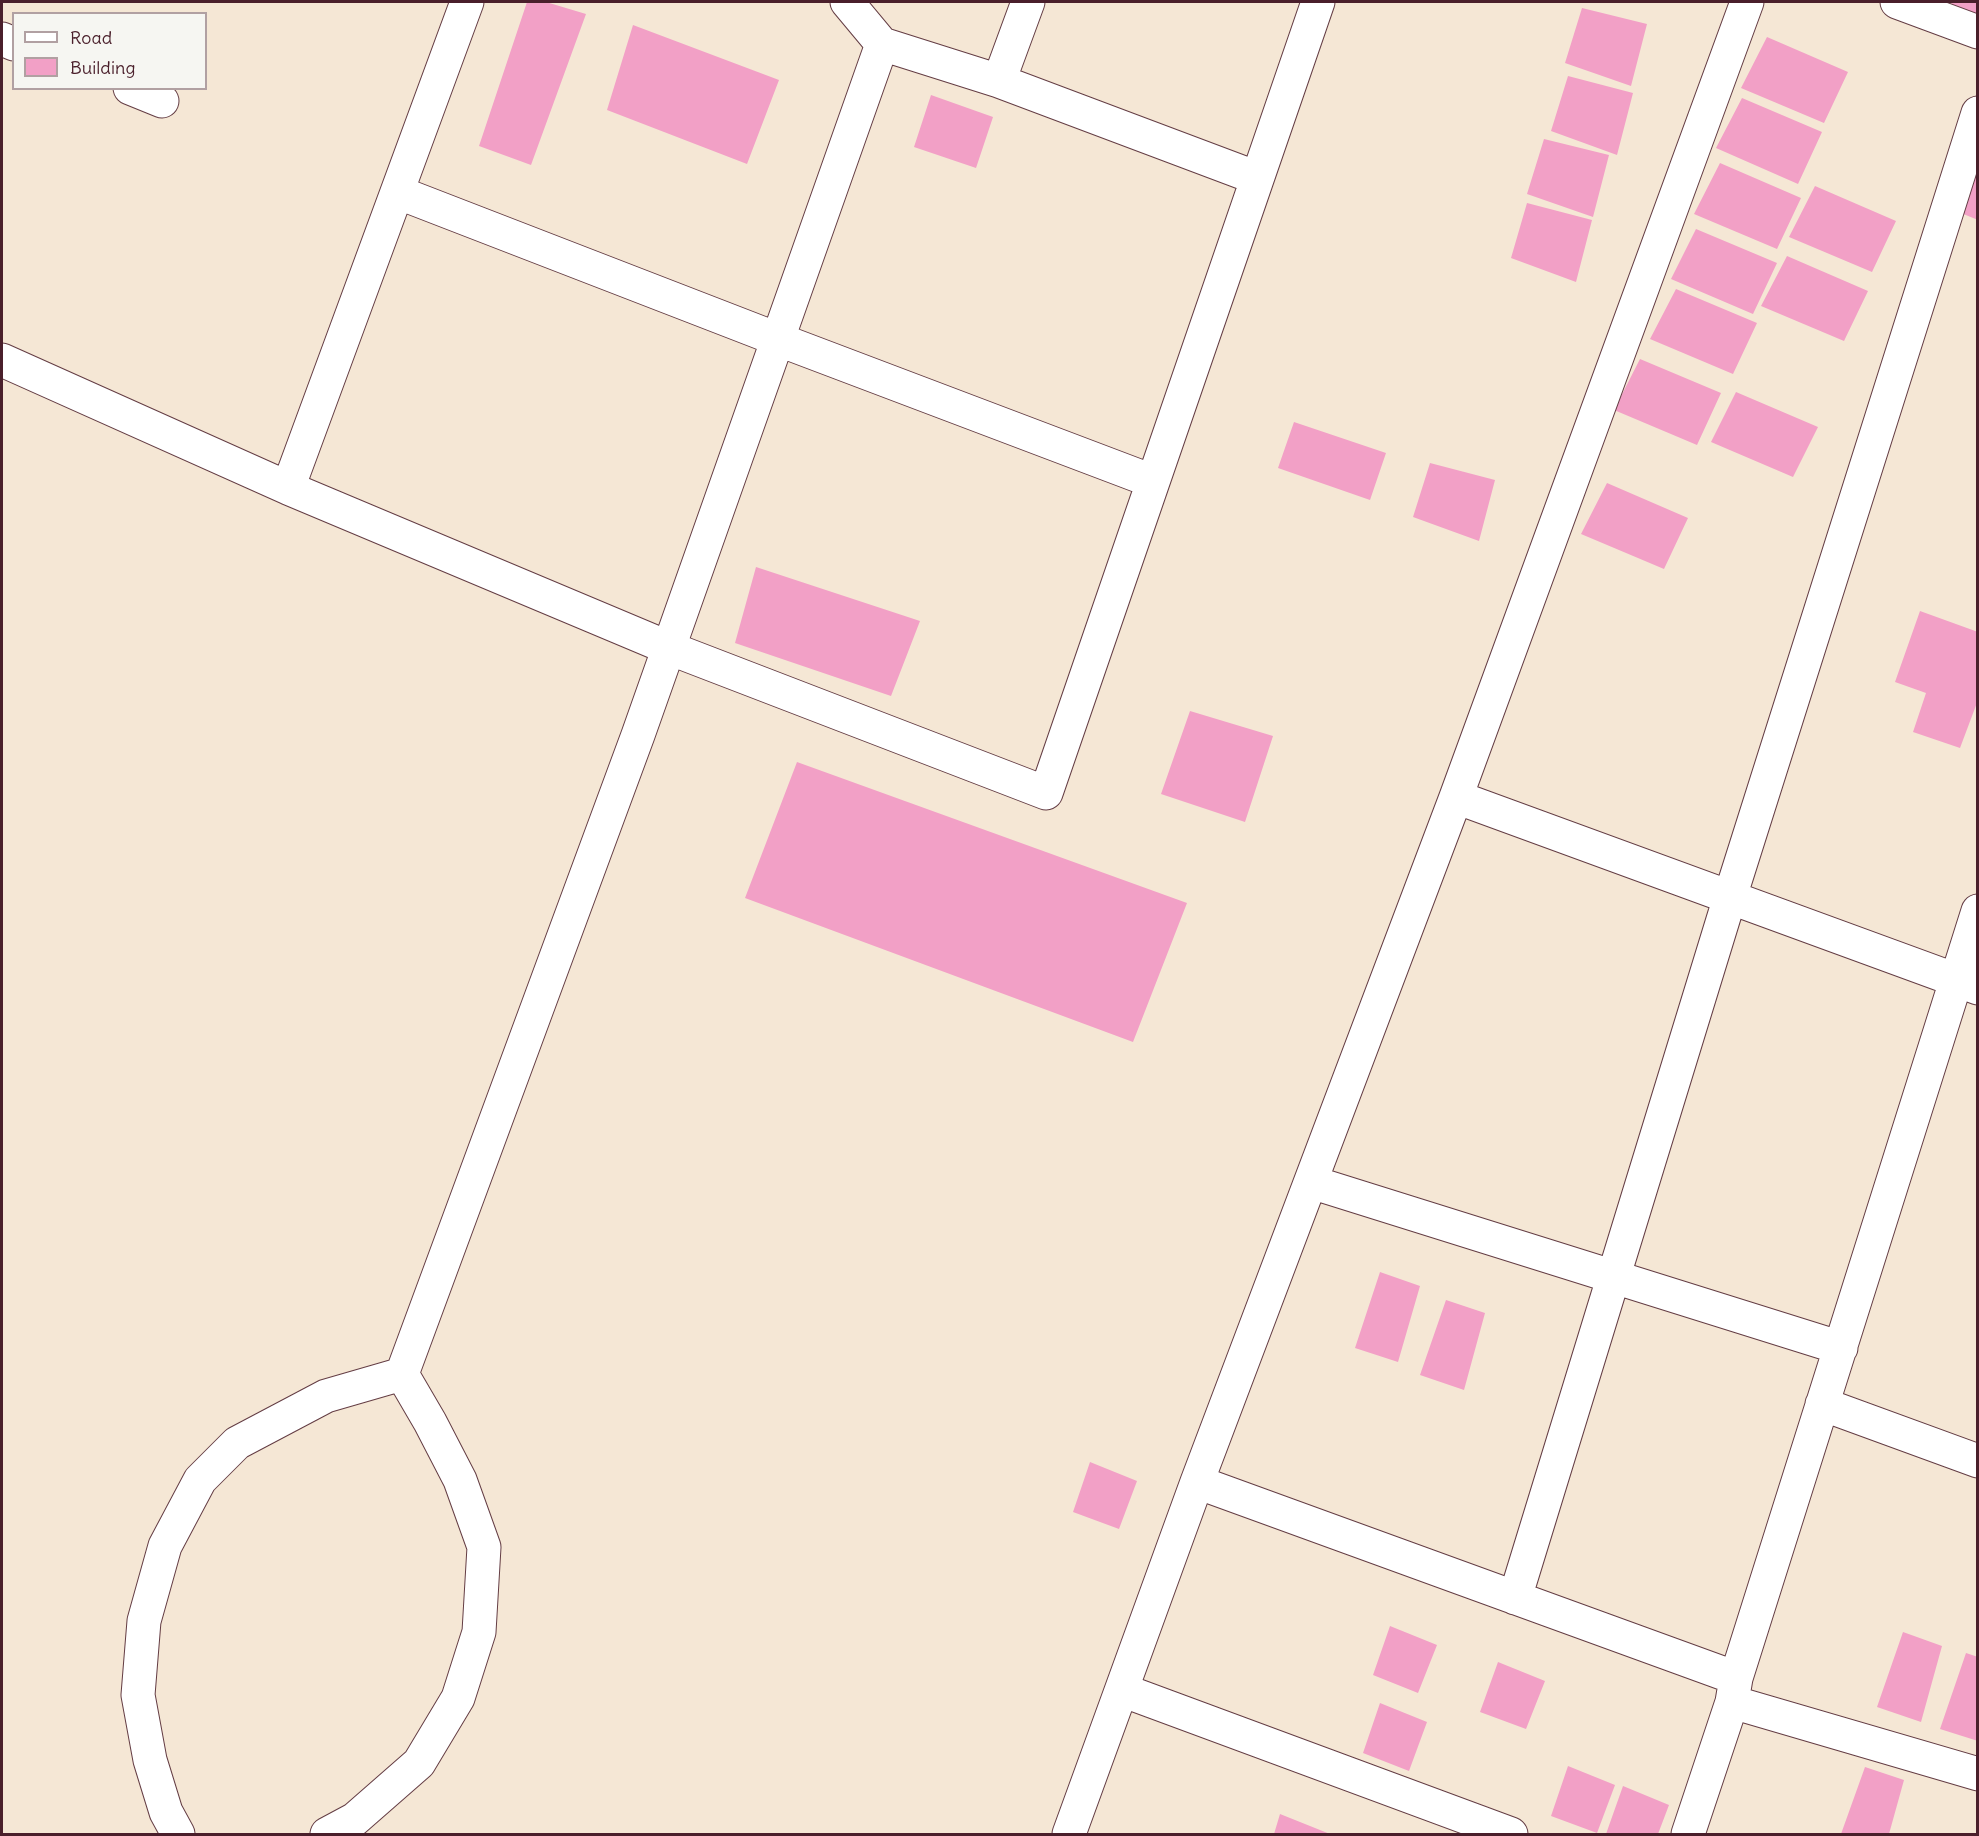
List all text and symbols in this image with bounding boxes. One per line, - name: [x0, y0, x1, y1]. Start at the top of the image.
- legend: [12, 12, 207, 90]
- text: Road: [70, 26, 112, 49]
- text: Building: [70, 56, 135, 79]

